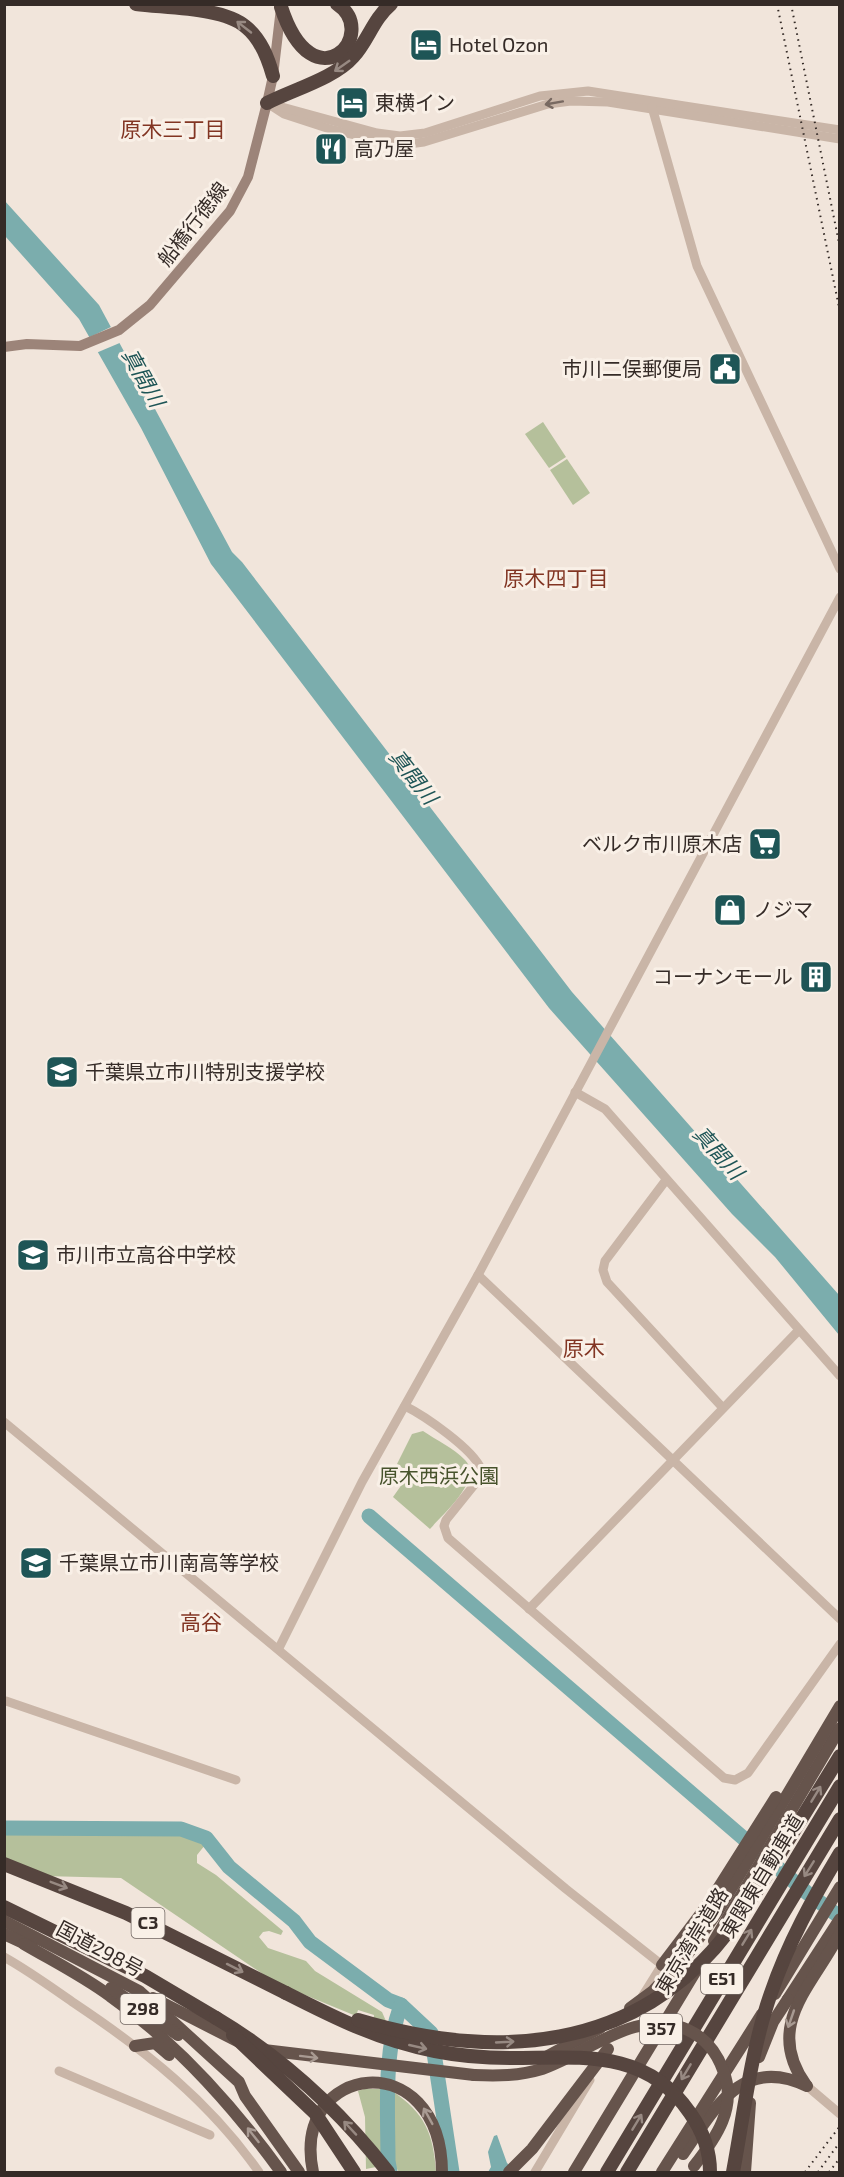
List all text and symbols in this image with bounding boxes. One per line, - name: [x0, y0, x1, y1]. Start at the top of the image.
- one-way arrow: [237, 20, 253, 33]
- hotel icon: Hotel Ozon: [408, 27, 444, 63]
- place label: Hotel Ozon: [449, 32, 548, 56]
- one-way arrow: [334, 60, 351, 72]
- hotel icon: 東横イン: [334, 85, 370, 121]
- place label: 東横イン: [375, 90, 455, 114]
- one-way arrow: [545, 98, 564, 109]
- district label: 原木三丁目: [121, 116, 226, 141]
- restaurant icon: 高乃屋: [313, 131, 349, 167]
- place label: 高乃屋: [354, 136, 414, 160]
- street label: 船橋行徳線: [152, 177, 232, 270]
- water label: 真間川: [118, 344, 171, 413]
- public building icon: 市川二俣郵便局: [707, 351, 743, 387]
- place label: 市川二俣郵便局: [562, 356, 702, 380]
- district label: 原木四丁目: [504, 565, 609, 590]
- water label: 真間川: [385, 744, 445, 810]
- supermarket icon: ベルク市川原木店: [747, 826, 783, 862]
- place label: ベルク市川原木店: [582, 831, 742, 855]
- shop icon: ノジマ: [712, 892, 748, 928]
- place label: ノジマ: [753, 897, 813, 921]
- building icon: コーナンモール: [798, 959, 834, 995]
- place label: コーナンモール: [653, 964, 793, 988]
- school or university icon: 千葉県立市川特別支援学校: [44, 1054, 80, 1090]
- place label: 千葉県立市川特別支援学校: [85, 1059, 325, 1083]
- water label: 真間川: [689, 1120, 751, 1185]
- school or university icon: 市川市立高谷中学校: [15, 1237, 51, 1273]
- place label: 市川市立高谷中学校: [56, 1242, 236, 1266]
- district label: 原木: [563, 1335, 605, 1360]
- park label: 原木西浜公園: [379, 1463, 499, 1487]
- school or university icon: 千葉県立市川南高等学校: [18, 1545, 54, 1581]
- place label: 千葉県立市川南高等学校: [59, 1550, 279, 1574]
- district label: 高谷: [180, 1609, 222, 1634]
- one-way arrow: [811, 1786, 823, 1803]
- street label: 東関東自動車道: [715, 1809, 807, 1942]
- one-way arrow: [802, 1860, 814, 1877]
- one-way arrow: [49, 1880, 68, 1891]
- street label: 東京湾岸道路: [650, 1883, 732, 1998]
- road number: C3: [132, 1908, 164, 1938]
- street label: 国道298号: [53, 1915, 148, 1981]
- one-way arrow: [742, 1929, 754, 1946]
- one-way arrow: [226, 1962, 244, 1974]
- road number: E51: [701, 1964, 743, 1994]
- road number: 298: [120, 1994, 166, 2024]
- one-way arrow: [785, 2009, 796, 2028]
- road number: 357: [640, 2014, 682, 2044]
- one-way arrow: [495, 2037, 515, 2048]
- one-way arrow: [408, 2042, 427, 2054]
- one-way arrow: [299, 2051, 319, 2062]
- one-way arrow: [680, 2063, 692, 2080]
- one-way arrow: [422, 2108, 433, 2126]
- one-way arrow: [631, 2114, 643, 2131]
- one-way arrow: [343, 2121, 357, 2136]
- one-way arrow: [246, 2127, 259, 2143]

